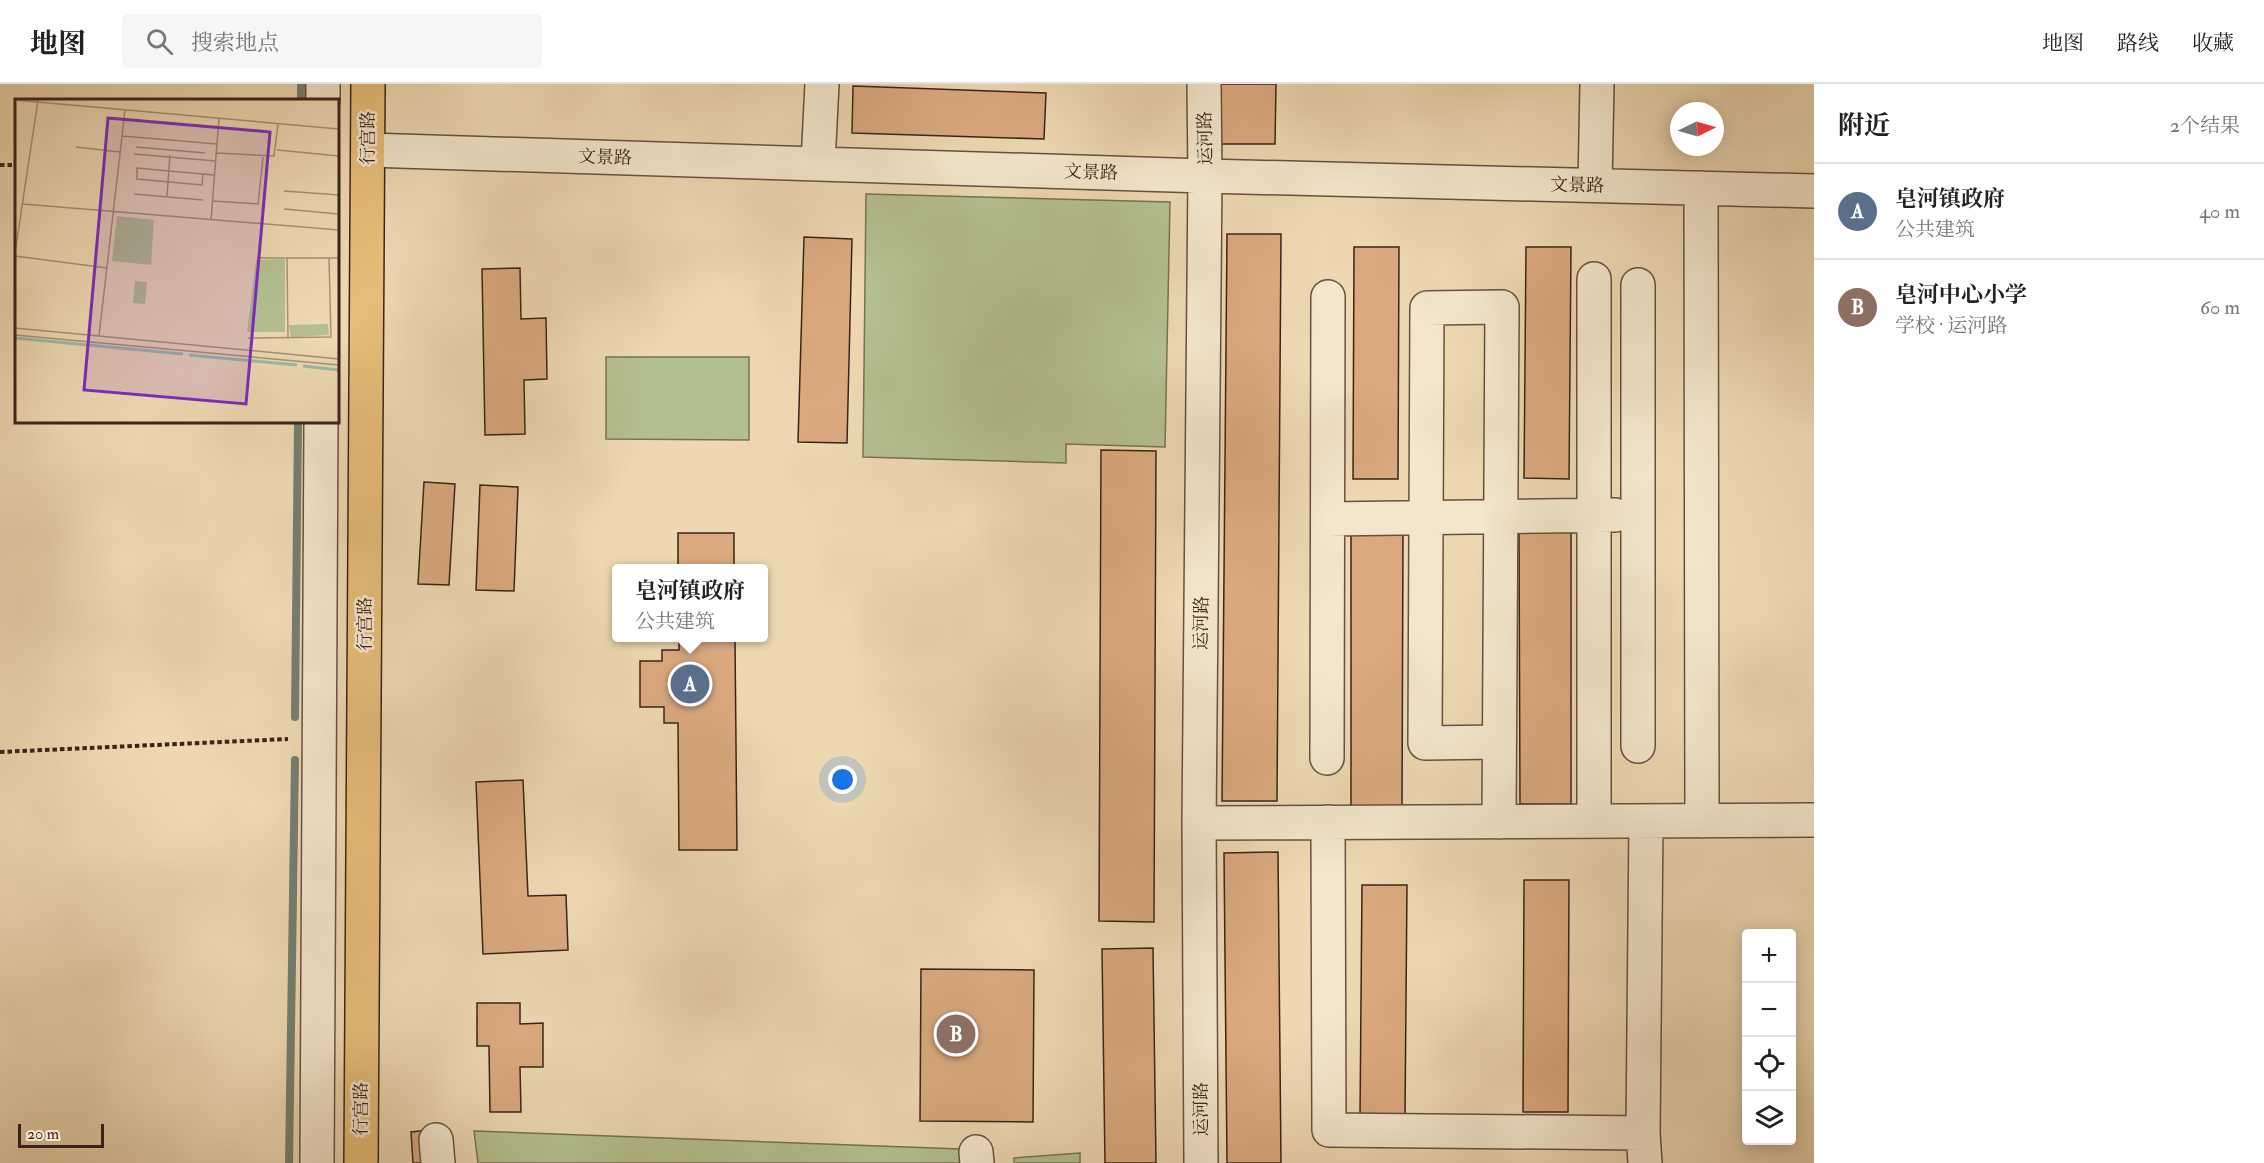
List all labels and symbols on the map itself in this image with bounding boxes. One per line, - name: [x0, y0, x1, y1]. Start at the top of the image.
- inset map: [15, 99, 339, 423]
- north arrow: [1670, 102, 1724, 156]
- street label: 行宫路: [357, 111, 380, 165]
- street label: 运河路: [1194, 111, 1217, 165]
- street label: 文景路: [578, 145, 632, 170]
- street label: 文景路: [1064, 160, 1118, 185]
- street label: 文景路: [1550, 174, 1604, 197]
- street label: 运河路: [1190, 596, 1213, 650]
- street label: 行宫路: [354, 597, 377, 651]
- pin: A: [670, 662, 710, 706]
- your location: [828, 765, 857, 794]
- pin: B: [936, 1012, 976, 1056]
- street label: 行宫路: [350, 1082, 373, 1136]
- street label: 运河路: [1190, 1082, 1213, 1136]
- scale bar: [18, 1121, 104, 1148]

